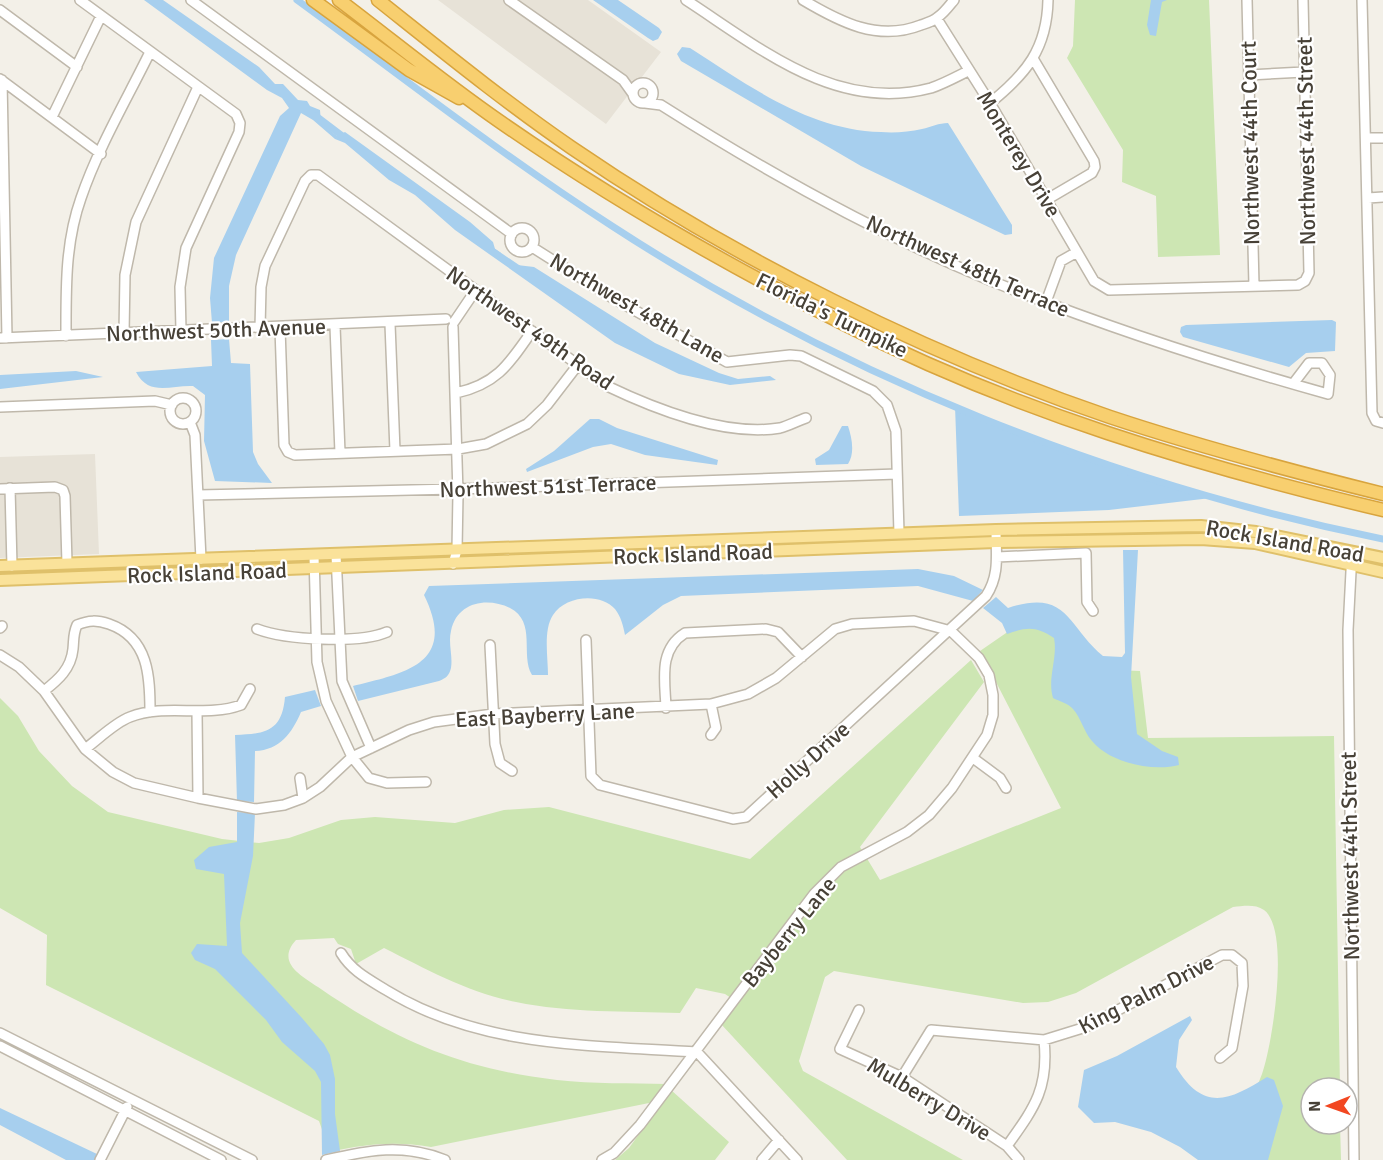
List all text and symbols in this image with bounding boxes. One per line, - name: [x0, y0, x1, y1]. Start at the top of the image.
- street label: Northwest 44th Street: [1291, 36, 1321, 246]
- street label: Northwest 44th Court: [1235, 40, 1265, 245]
- street label: Monterey Drive: [971, 86, 1067, 222]
- street label: Northwest 48th Terrace: [862, 209, 1074, 323]
- street label: Northwest 48th Lane: [545, 247, 729, 369]
- street label: Northwest 49th Road: [441, 260, 619, 396]
- street label: Florida's Turnpike: [752, 267, 912, 363]
- street label: Northwest 50th Avenue: [106, 313, 326, 347]
- street label: Northwest 51st Terrace: [439, 469, 657, 503]
- street label: Rock Island Road: [1204, 514, 1366, 568]
- street label: Rock Island Road: [613, 538, 773, 570]
- street label: Rock Island Road: [127, 557, 287, 589]
- street label: East Bayberry Lane: [454, 697, 636, 733]
- street label: Holly Drive: [761, 715, 855, 805]
- street label: Northwest 44th Street: [1335, 751, 1365, 961]
- street label: Bayberry Lane: [736, 871, 842, 993]
- street label: King Palm Drive: [1074, 948, 1218, 1040]
- street label: Mulberry Drive: [862, 1051, 996, 1147]
- north arrow: [1299, 1076, 1359, 1136]
- text: N: [1305, 1101, 1325, 1112]

